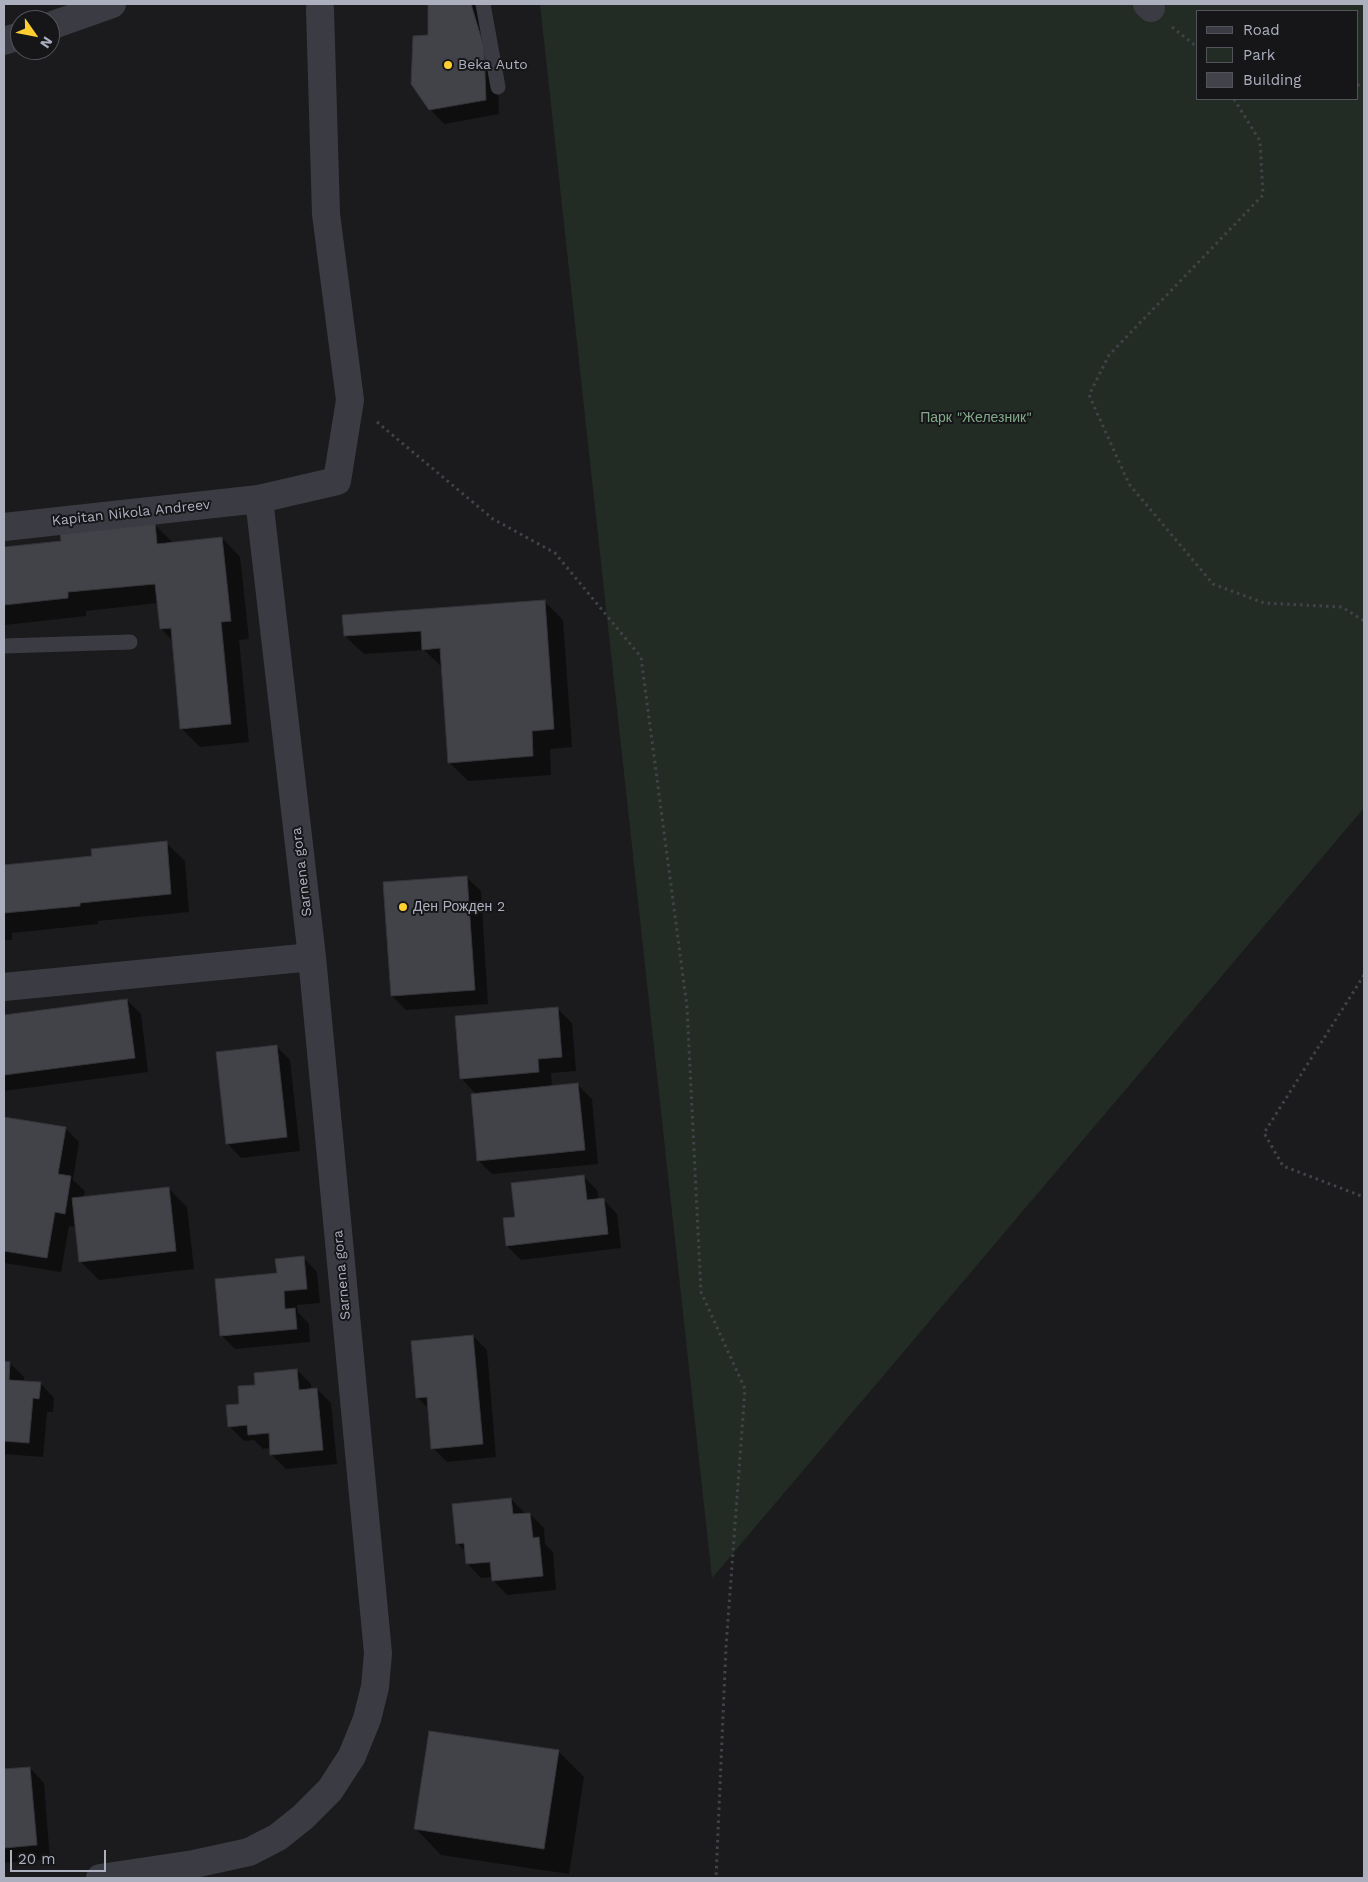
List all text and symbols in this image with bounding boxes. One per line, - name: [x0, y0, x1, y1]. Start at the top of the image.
- north arrow: [10, 10, 60, 60]
- legend: [1196, 10, 1358, 100]
- text: Road: [1243, 21, 1280, 39]
- text: N: [37, 34, 56, 51]
- text: Park: [1243, 46, 1275, 64]
- place label: Beka Auto: [458, 57, 528, 73]
- marker: Beka Auto: [442, 59, 454, 71]
- text: Building: [1243, 71, 1301, 89]
- park label: Парк "Железник": [920, 410, 1032, 426]
- street label: Kapitan Nikola Andreev: [51, 496, 211, 530]
- street label: Sarnena gora: [288, 826, 316, 918]
- place label: Ден Рожден 2: [413, 899, 505, 915]
- marker: Ден Рожден 2: [397, 901, 409, 913]
- street label: Sarnena gora: [330, 1230, 354, 1320]
- scale bar: [12, 1840, 109, 1872]
- text: 20 m: [18, 1850, 56, 1868]

